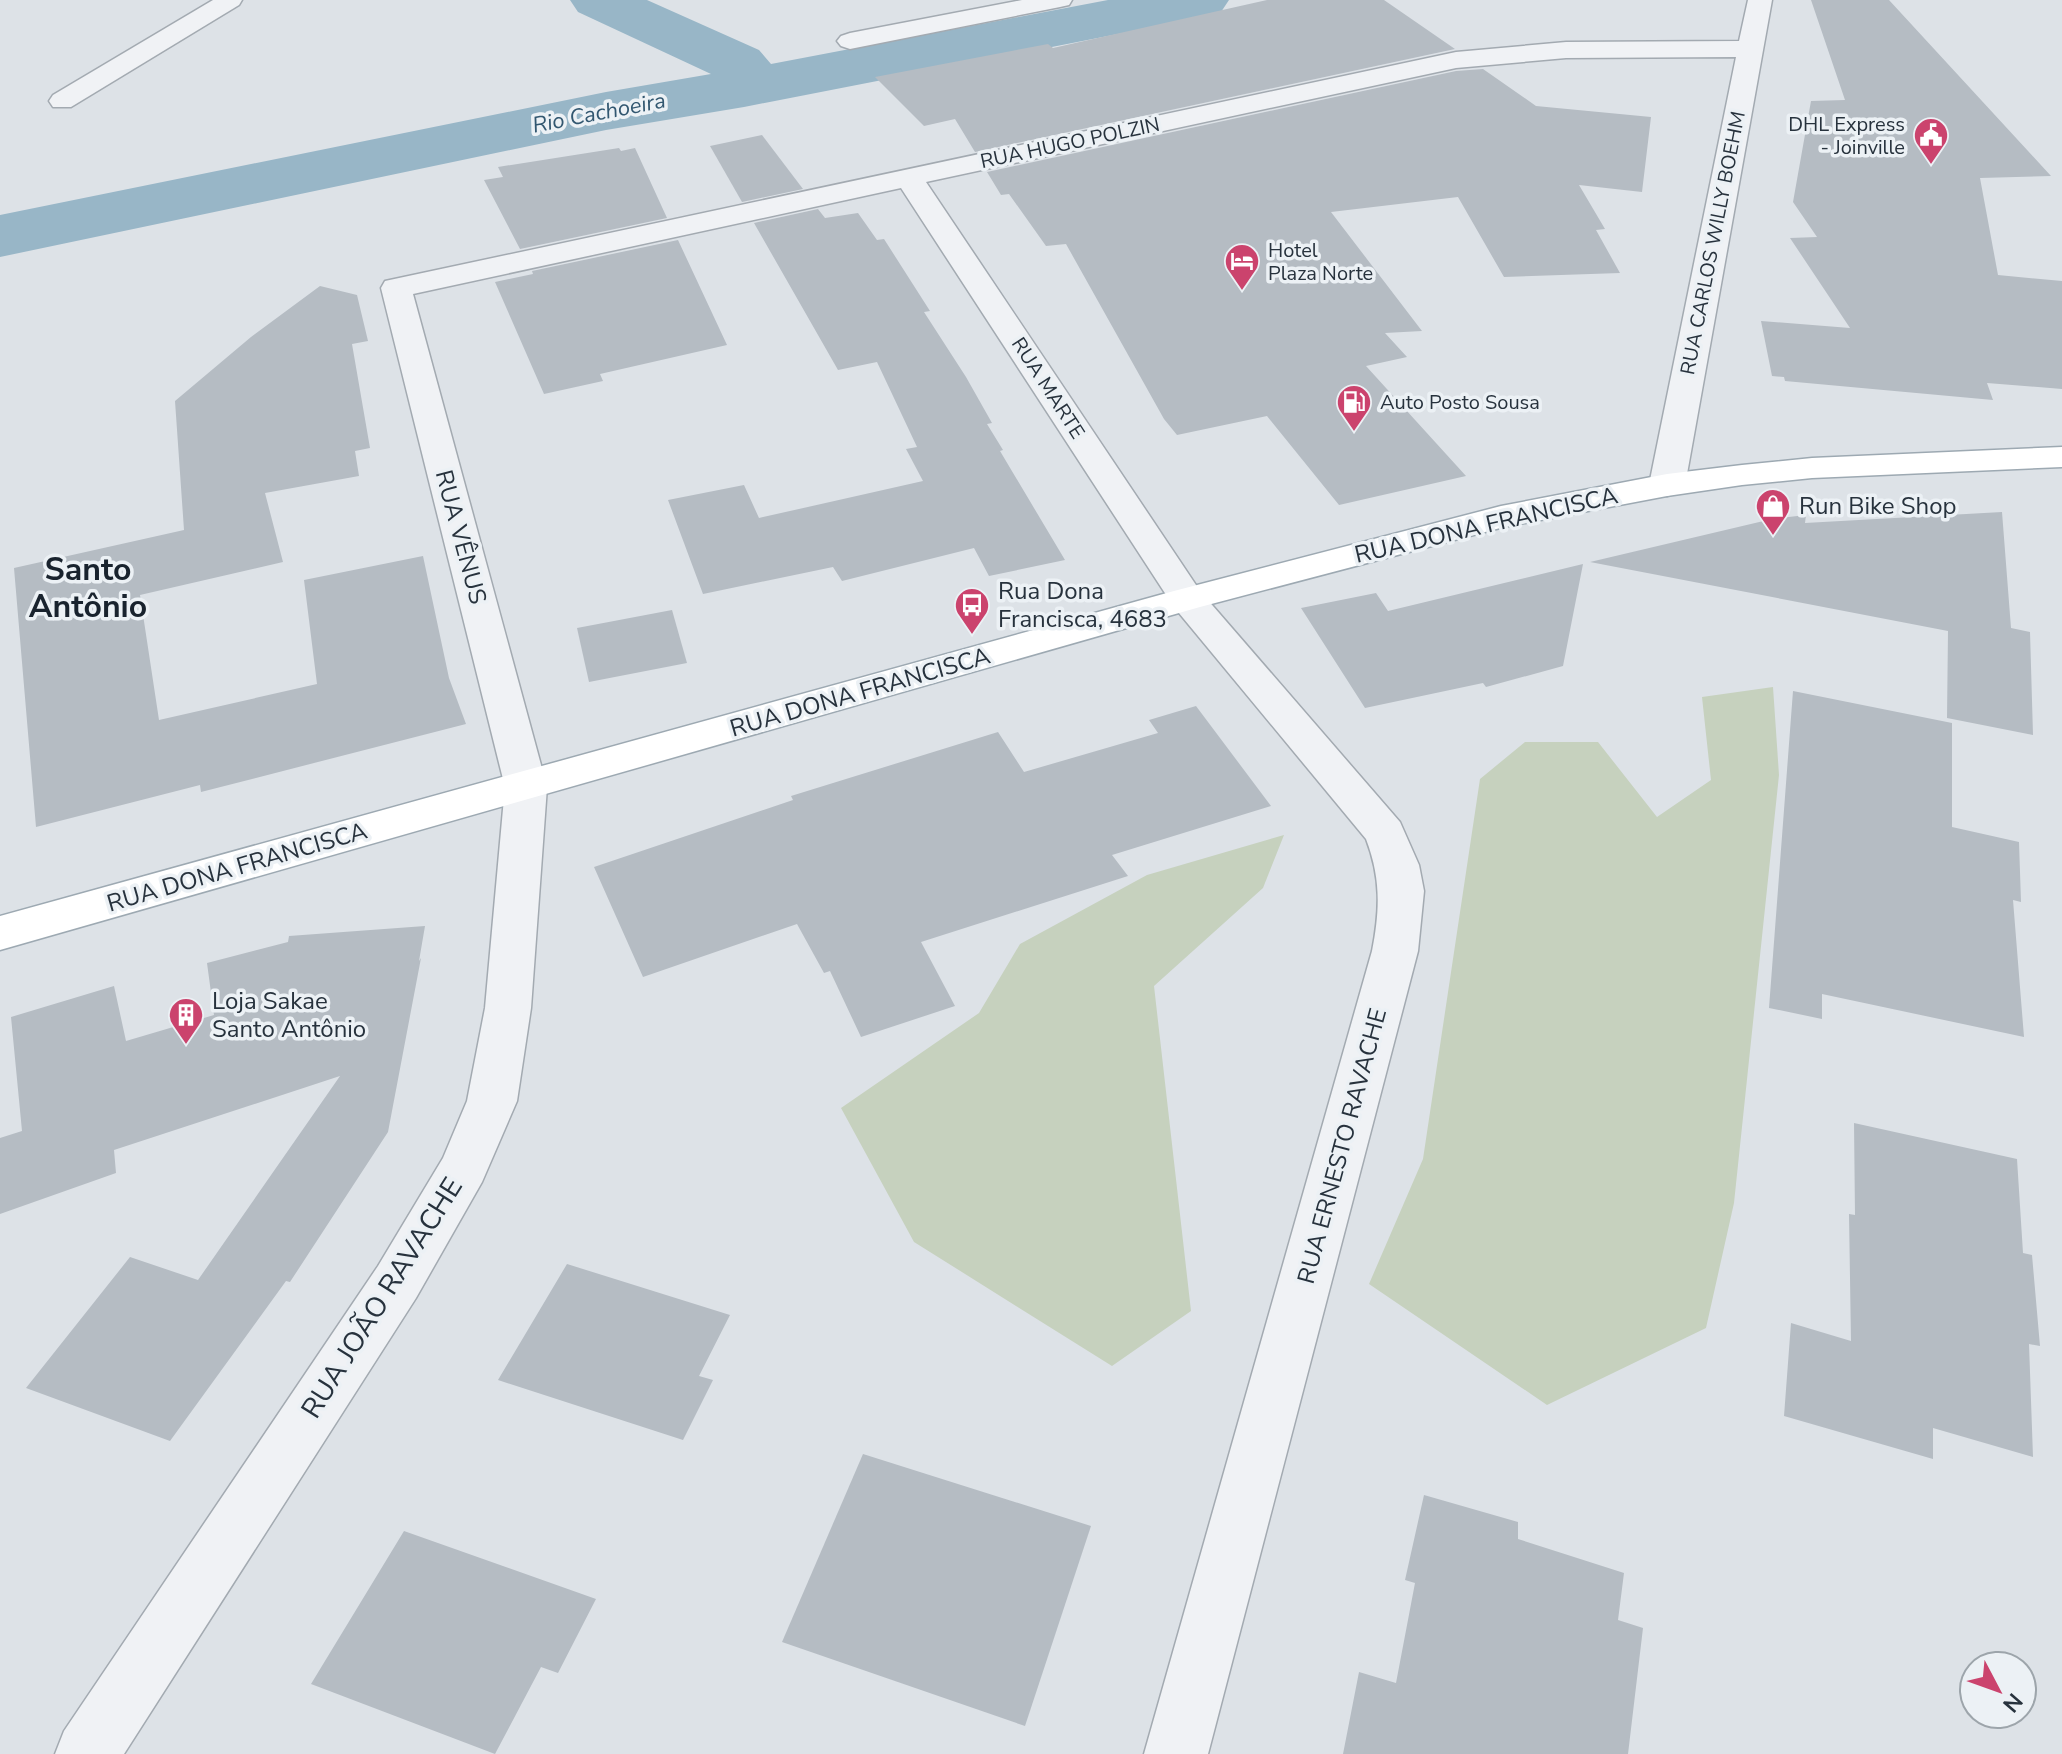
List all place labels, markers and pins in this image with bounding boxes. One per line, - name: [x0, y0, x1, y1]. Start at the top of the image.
- place label: DHL Express - Joinville: [1788, 111, 1905, 161]
- public building icon: DHL Express - Joinville: [1912, 116, 1950, 166]
- place label: Hotel Plaza Norte: [1268, 237, 1373, 287]
- hotel icon: Hotel Plaza Norte: [1223, 242, 1261, 292]
- fuel station icon: Auto Posto Sousa: [1335, 383, 1373, 433]
- place label: Auto Posto Sousa: [1380, 389, 1540, 416]
- shop icon: Run Bike Shop: [1754, 487, 1792, 537]
- place label: Run Bike Shop: [1799, 490, 1956, 522]
- place label: Rua Dona Francisca, 4683: [998, 575, 1167, 635]
- bus stop icon: Rua Dona Francisca, 4683: [953, 586, 991, 636]
- place label: Loja Sakae Santo Antônio: [212, 985, 366, 1045]
- building icon: Loja Sakae Santo Antônio: [167, 996, 205, 1046]

